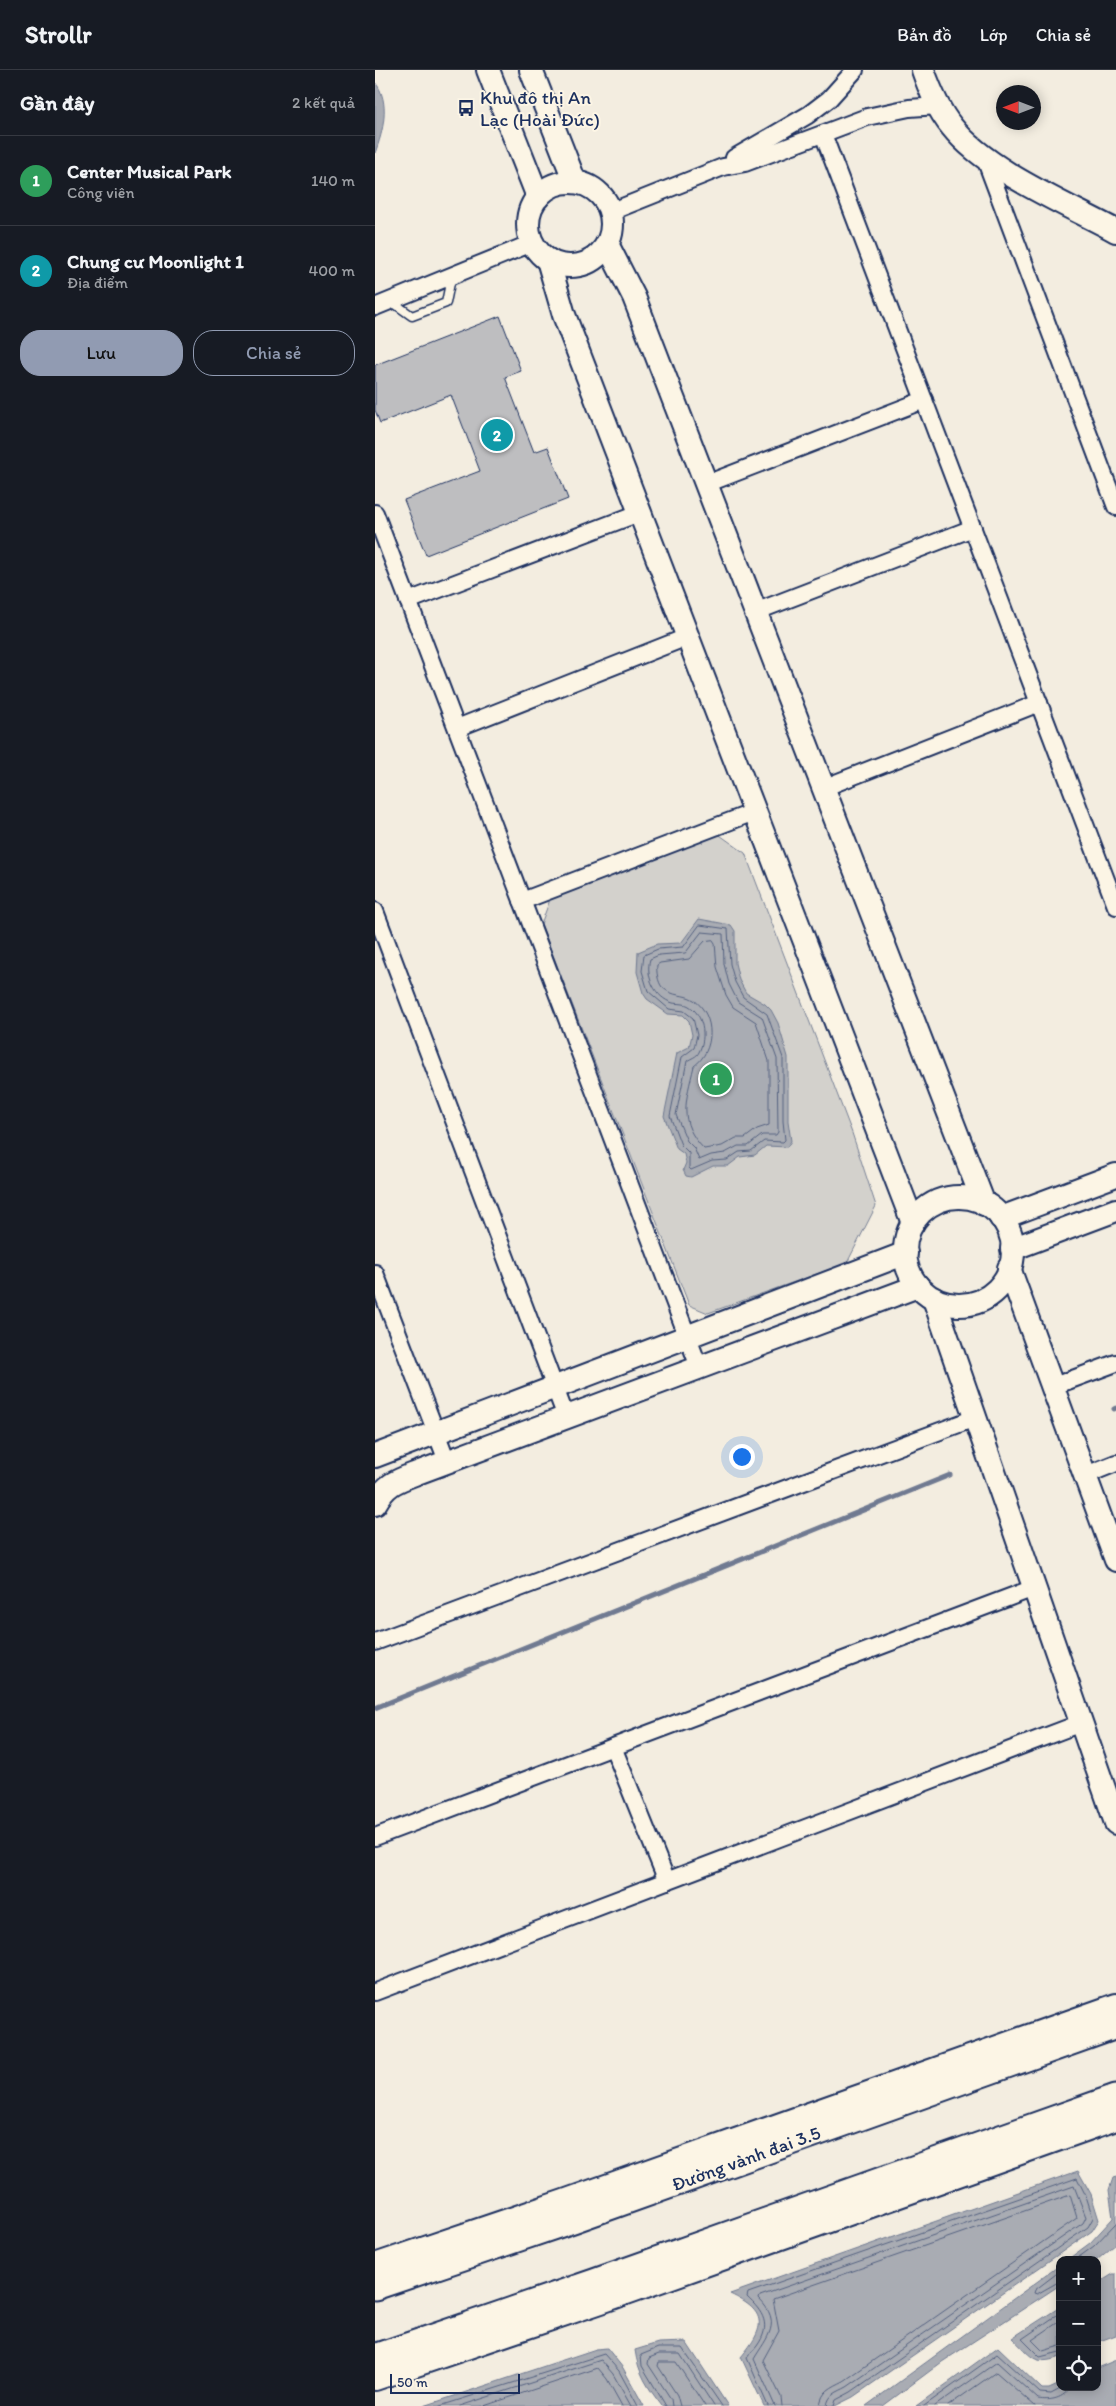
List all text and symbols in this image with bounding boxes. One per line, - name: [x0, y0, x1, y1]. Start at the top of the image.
- text: Strollr: [25, 20, 91, 49]
- text: Bản đồ: [897, 24, 952, 46]
- text: Lớp: [980, 24, 1008, 46]
- text: Chia sẻ: [1036, 24, 1091, 46]
- north arrow: [996, 85, 1041, 130]
- place label: Khu đô thị An Lạc (Hoài Đức): [480, 86, 600, 131]
- text: Gần đây: [20, 90, 94, 115]
- text: 2 kết quả: [292, 93, 355, 112]
- bus stop icon: Khu đô thị An Lạc (Hoài Đức): [456, 98, 476, 118]
- text: Center Musical Park: [67, 160, 231, 183]
- text: 1: [32, 171, 40, 190]
- text: 140 m: [311, 171, 355, 190]
- text: Công viên: [67, 183, 134, 202]
- text: Chung cư Moonlight 1: [67, 250, 244, 273]
- text: 2: [32, 261, 40, 280]
- text: 400 m: [309, 261, 355, 280]
- text: Địa điểm: [67, 273, 128, 292]
- button: Lưu: [20, 330, 183, 376]
- button: Chia sẻ: [193, 330, 355, 376]
- pin: 2: [481, 416, 513, 454]
- pin: 1: [700, 1060, 732, 1098]
- your location: [729, 1444, 755, 1470]
- street label: Đường vành đai 3.5: [669, 2121, 824, 2196]
- map controls: [1056, 2256, 1101, 2391]
- button: +: [1056, 2256, 1101, 2301]
- button: −: [1056, 2301, 1101, 2346]
- button: locate: [1056, 2346, 1101, 2391]
- scale bar: [390, 2371, 520, 2394]
- text: 50 m: [397, 2374, 428, 2391]

